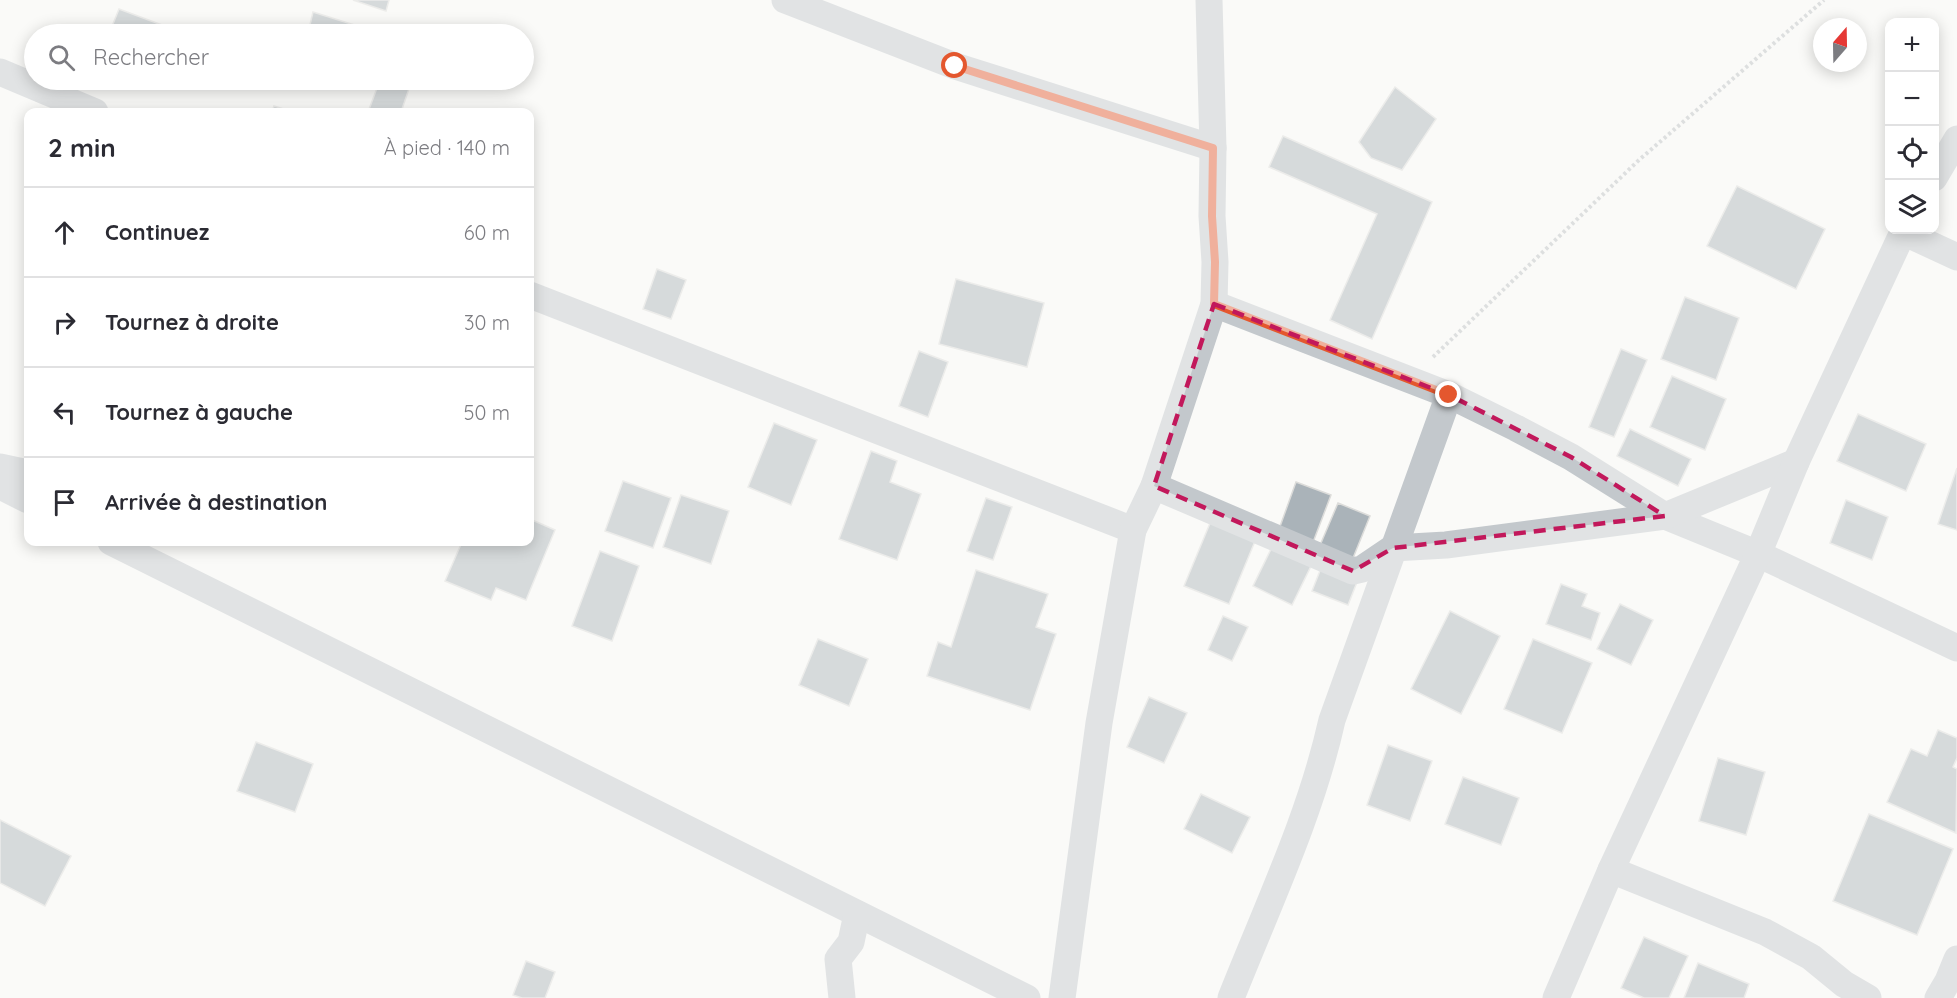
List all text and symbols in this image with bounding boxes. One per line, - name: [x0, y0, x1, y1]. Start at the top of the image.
- north arrow: [1813, 18, 1867, 72]
- map controls: [1885, 18, 1939, 234]
- button: +: [1885, 18, 1939, 72]
- search box: [24, 24, 534, 90]
- icon: search: [45, 41, 78, 74]
- text: Rechercher: [93, 43, 209, 71]
- route start: [941, 52, 967, 78]
- button: −: [1885, 72, 1939, 126]
- button: locate: [1885, 126, 1939, 180]
- text: 2 min: [48, 131, 116, 164]
- text: À pied · 140 m: [384, 135, 510, 160]
- button: layers: [1885, 180, 1939, 234]
- icon: ahead: [48, 216, 81, 249]
- text: Continuez: [105, 218, 209, 246]
- text: 60 m: [464, 220, 510, 245]
- icon: right: [48, 306, 81, 339]
- text: Tournez à droite: [105, 308, 279, 336]
- text: 30 m: [464, 310, 510, 335]
- route end: [1435, 381, 1461, 407]
- icon: left: [48, 396, 81, 429]
- text: Tournez à gauche: [105, 398, 293, 426]
- text: 50 m: [464, 400, 510, 425]
- icon: arrive: [48, 486, 81, 519]
- text: Arrivée à destination: [105, 488, 327, 516]

